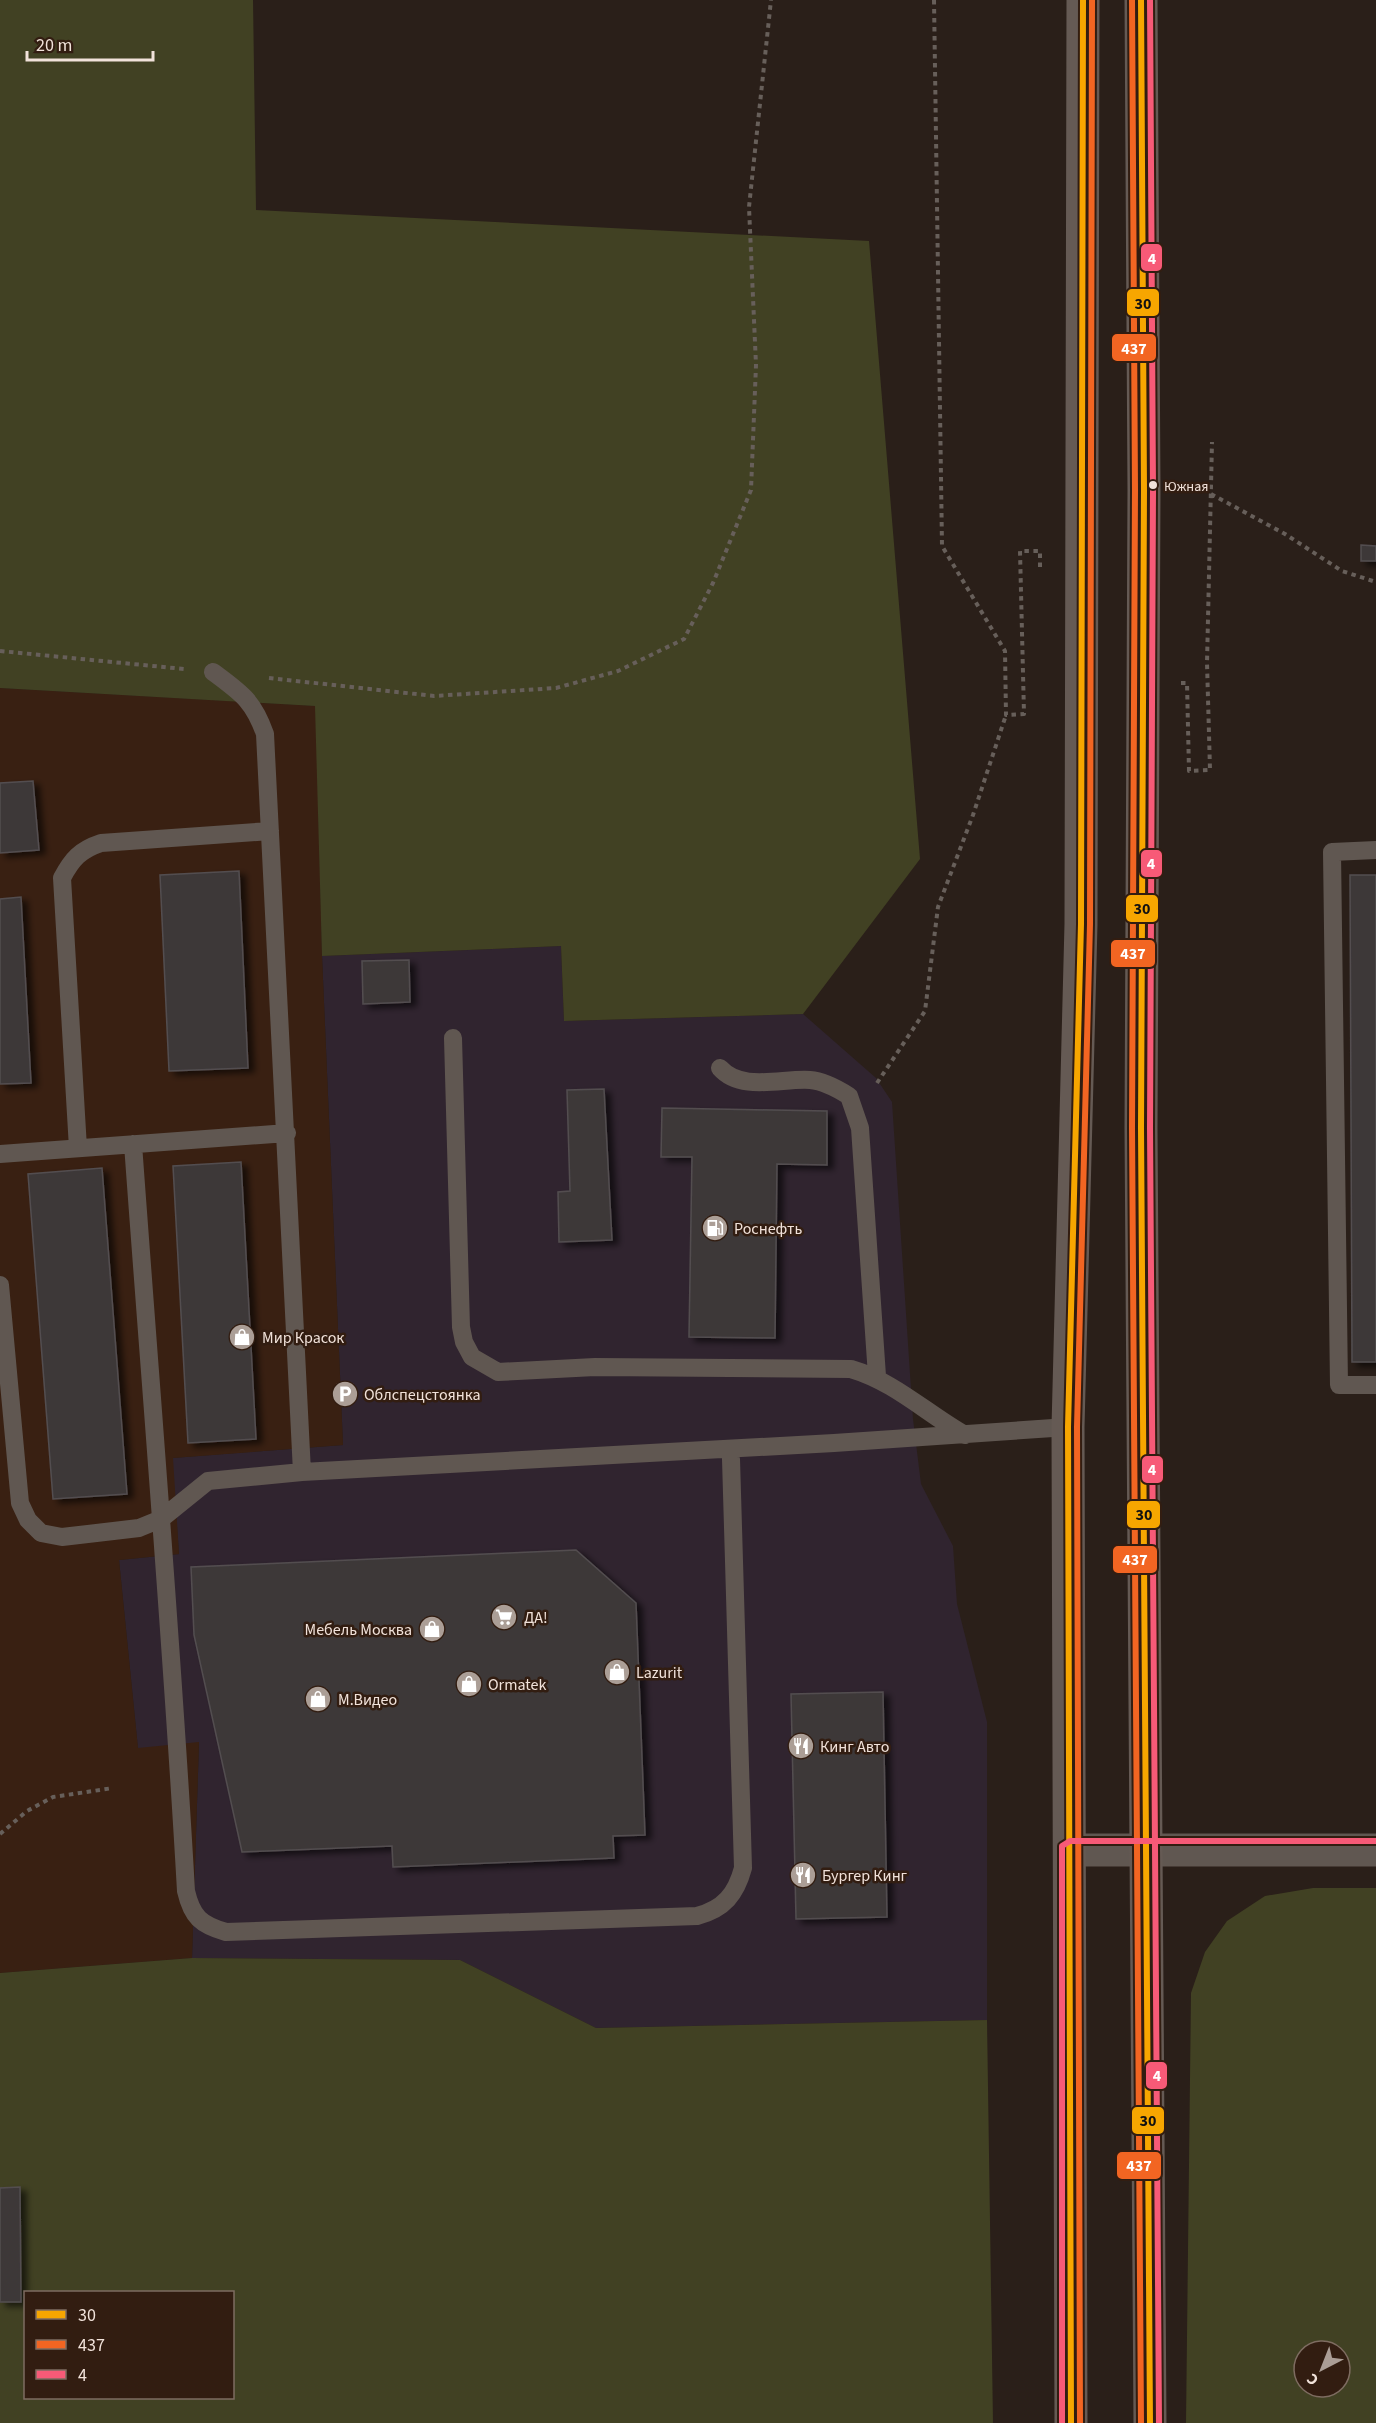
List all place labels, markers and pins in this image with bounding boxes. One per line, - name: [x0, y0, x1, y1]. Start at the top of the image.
- place label: Южная: [1164, 477, 1208, 497]
- marker: Южная: [1147, 479, 1159, 491]
- fuel station icon: Роснефть: [700, 1213, 730, 1243]
- place label: Роснефть: [734, 1218, 802, 1240]
- shop icon: Мир Красок: [227, 1322, 257, 1352]
- place label: Мир Красок: [262, 1327, 344, 1349]
- parking icon: Облспецстоянка: [330, 1379, 360, 1409]
- place label: Облспецстоянка: [364, 1384, 481, 1406]
- supermarket icon: ДА!: [489, 1602, 519, 1632]
- place label: ДА!: [524, 1607, 548, 1629]
- shop icon: Мебель Москва: [417, 1614, 447, 1644]
- place label: Мебель Москва: [305, 1619, 412, 1641]
- shop icon: Lazurit: [602, 1657, 632, 1687]
- place label: Lazurit: [636, 1662, 683, 1684]
- shop icon: Ormatek: [454, 1669, 484, 1699]
- place label: Ormatek: [488, 1674, 546, 1696]
- shop icon: М.Видео: [303, 1684, 333, 1714]
- place label: М.Видео: [338, 1689, 397, 1711]
- restaurant icon: Кинг Авто: [786, 1731, 816, 1761]
- place label: Кинг Авто: [820, 1736, 889, 1758]
- restaurant icon: Бургер Кинг: [788, 1860, 818, 1890]
- place label: Бургер Кинг: [822, 1865, 908, 1887]

